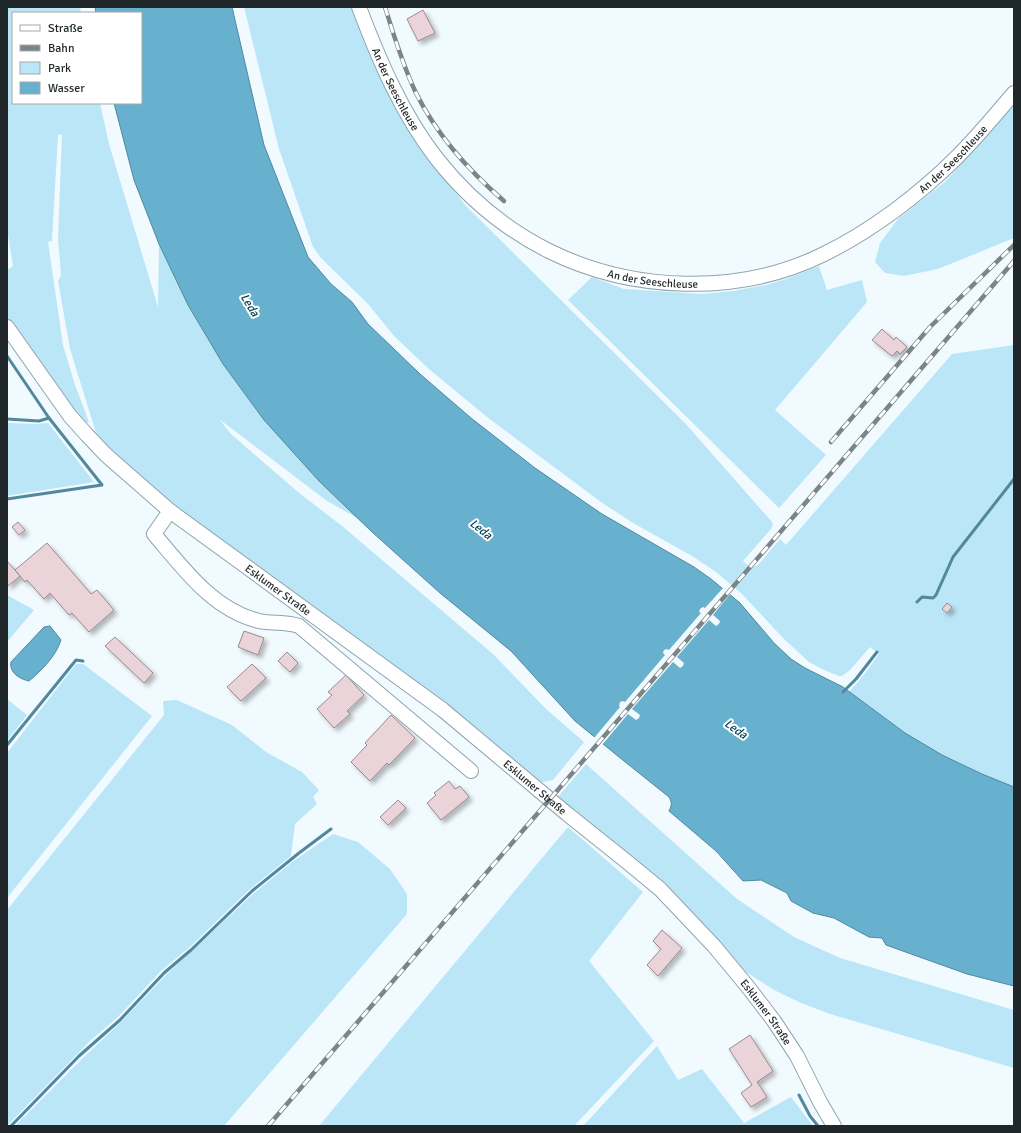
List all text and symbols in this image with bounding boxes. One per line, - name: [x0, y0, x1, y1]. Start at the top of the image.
- legend: [12, 12, 142, 104]
- text: Straße: [48, 21, 83, 36]
- text: Bahn: [48, 41, 74, 56]
- street label: An der Seeschleuse: [369, 46, 422, 133]
- text: Park: [48, 61, 71, 76]
- text: Wasser: [48, 81, 85, 96]
- street label: An der Seeschleuse: [916, 123, 990, 196]
- street label: An der Seeschleuse: [606, 267, 698, 291]
- water label: Leda: [237, 291, 263, 320]
- water label: Leda: [466, 516, 496, 543]
- street label: Esklumer Straße: [242, 562, 313, 619]
- water label: Leda: [721, 716, 751, 743]
- street label: Esklumer Straße: [500, 757, 569, 818]
- street label: Esklumer Straße: [737, 977, 794, 1048]

